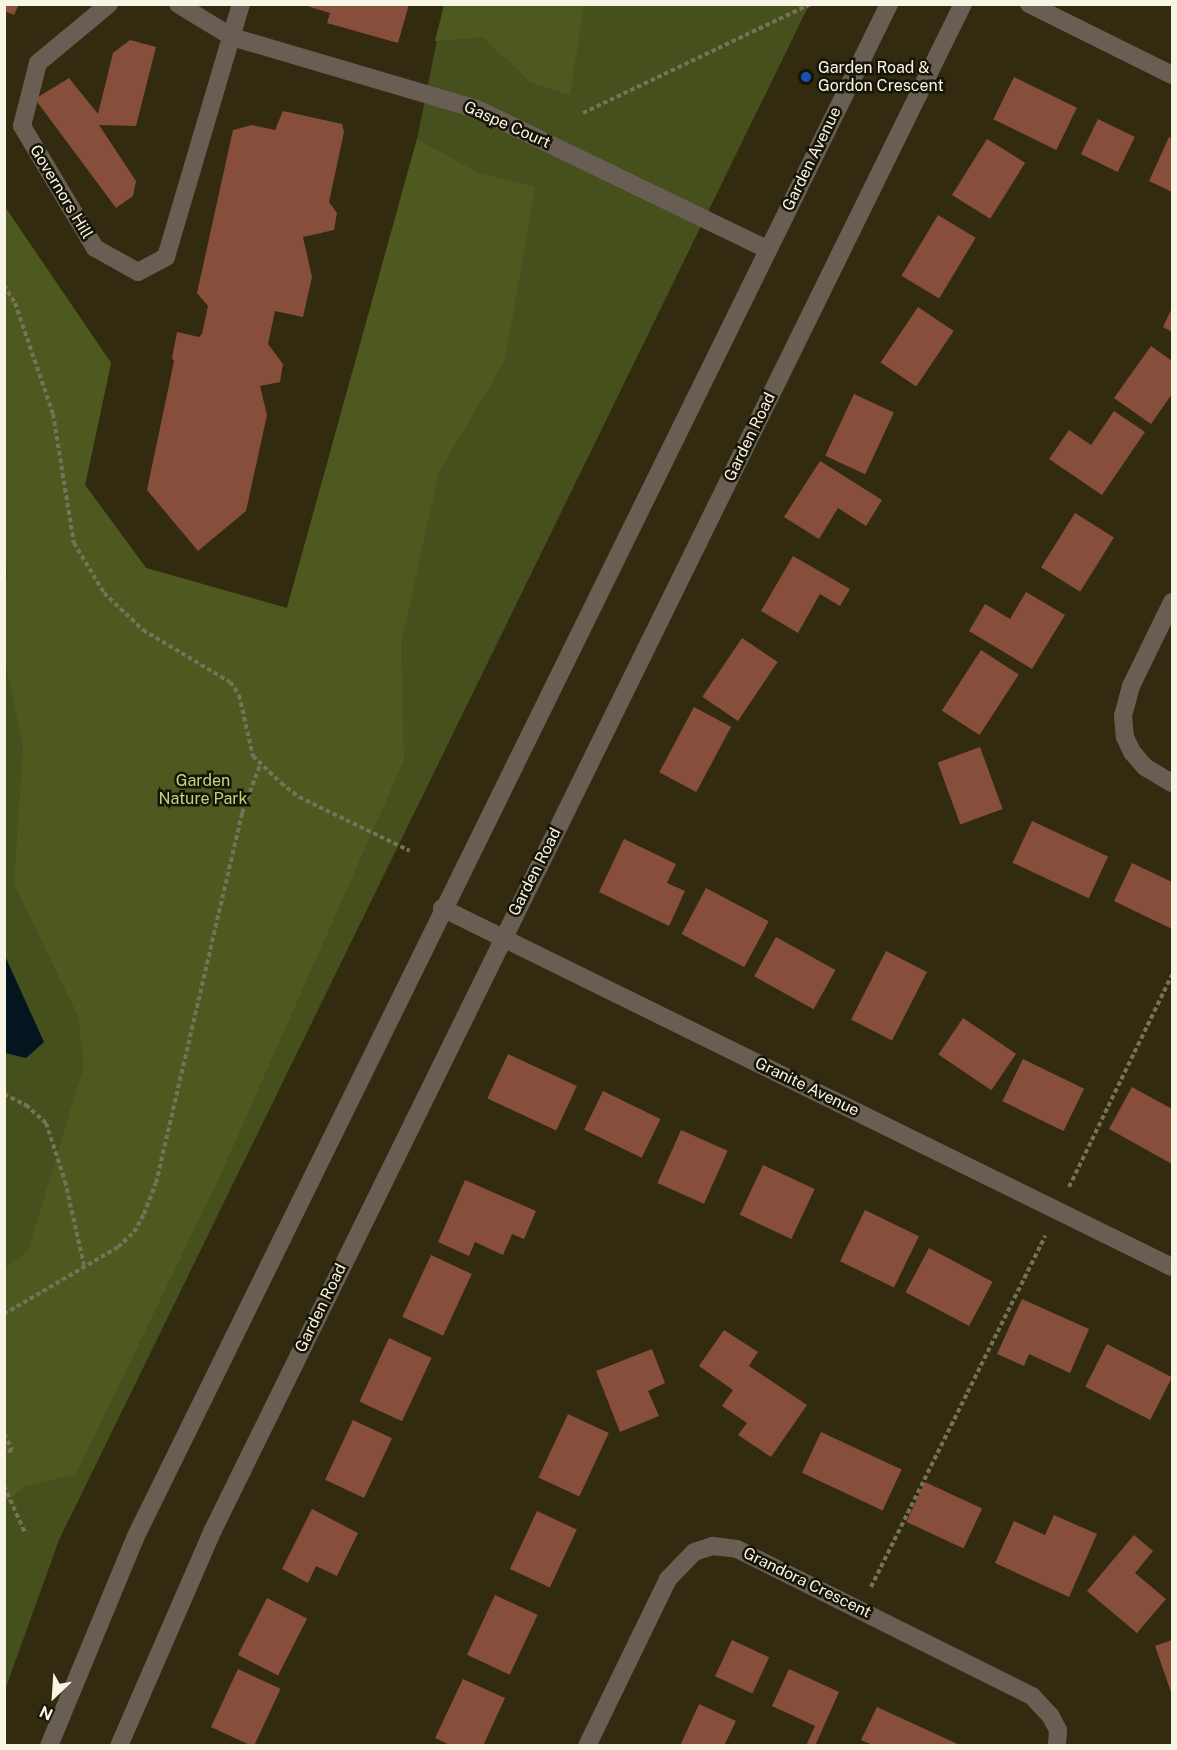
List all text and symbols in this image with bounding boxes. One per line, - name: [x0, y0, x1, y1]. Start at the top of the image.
- place label: Garden Road & Gordon Crescent: [818, 58, 944, 96]
- marker: Garden Road & Gordon Crescent: [799, 70, 813, 84]
- street label: Gaspe Court: [461, 97, 553, 153]
- street label: Garden Avenue: [779, 104, 845, 214]
- street label: Governors Hill: [25, 142, 97, 242]
- street label: Garden Road: [720, 390, 780, 484]
- park label: Garden Nature Park: [158, 771, 248, 809]
- street label: Garden Road: [505, 825, 565, 919]
- street label: Granite Avenue: [752, 1053, 862, 1121]
- street label: Garden Road: [291, 1261, 351, 1355]
- street label: Grandora Crescent: [740, 1544, 874, 1622]
- north arrow: [24, 1666, 84, 1726]
- text: N: [37, 1702, 56, 1724]

